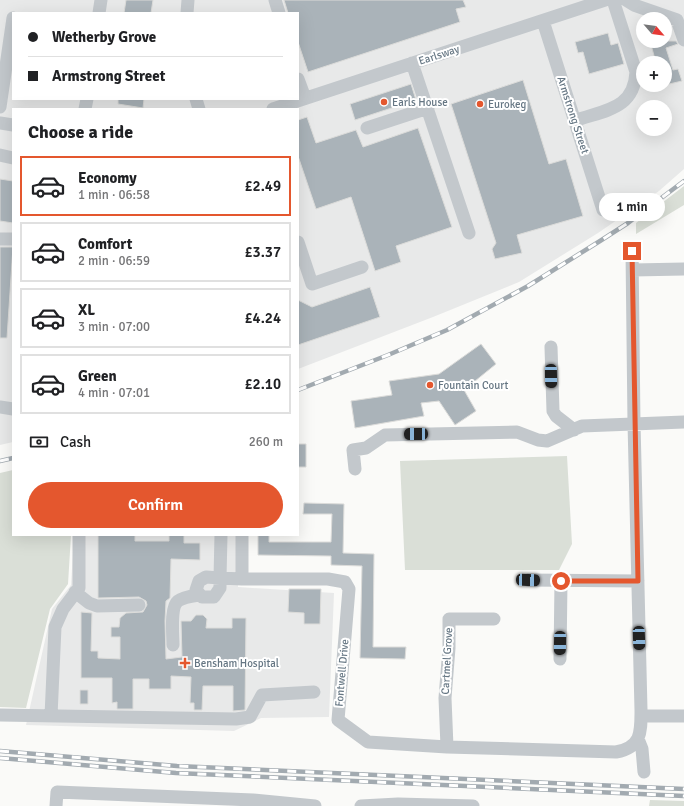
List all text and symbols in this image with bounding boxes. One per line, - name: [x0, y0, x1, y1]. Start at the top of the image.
- north arrow: [636, 12, 672, 48]
- map controls: [636, 12, 672, 136]
- text: Wetherby Grove: [52, 28, 156, 46]
- street label: Earlsway: [417, 42, 462, 68]
- button: +: [636, 56, 672, 92]
- text: Armstrong Street: [52, 67, 165, 85]
- street label: Armstrong Street: [554, 75, 592, 156]
- place label: Earls House: [392, 96, 448, 109]
- marker: Earls House: [379, 97, 389, 107]
- place label: Eurokeg: [488, 98, 526, 111]
- marker: Eurokeg: [475, 99, 485, 109]
- button: −: [636, 100, 672, 136]
- text: Choose a ride: [28, 121, 133, 143]
- icon: car: [30, 168, 66, 204]
- text: Economy: [78, 169, 137, 187]
- text: £2.49: [244, 177, 281, 195]
- text: 1 min · 06:58: [78, 187, 150, 203]
- callout: 1 min: [599, 193, 665, 221]
- text: 1 min: [616, 199, 648, 215]
- icon: car: [30, 234, 66, 270]
- text: Comfort: [78, 235, 132, 253]
- route end: [623, 242, 641, 260]
- text: £3.37: [244, 243, 281, 261]
- text: 2 min · 06:59: [78, 253, 150, 269]
- icon: car: [30, 300, 66, 336]
- text: XL: [78, 301, 95, 319]
- text: £4.24: [244, 309, 281, 327]
- text: 3 min · 07:00: [78, 319, 150, 335]
- car: [545, 364, 557, 388]
- icon: car: [30, 366, 66, 402]
- text: Green: [78, 367, 117, 385]
- text: £2.10: [244, 375, 281, 393]
- place label: Fountain Court: [438, 379, 509, 392]
- marker: Fountain Court: [425, 380, 435, 390]
- text: 4 min · 07:01: [78, 385, 150, 401]
- car: [404, 428, 428, 440]
- icon: cash: [28, 431, 50, 453]
- text: Cash: [60, 433, 91, 451]
- text: 260 m: [249, 434, 283, 450]
- button: Confirm: [28, 482, 283, 528]
- route start: [552, 572, 570, 590]
- car: [516, 574, 540, 586]
- car: [633, 626, 645, 650]
- street label: Cartmel Grove: [439, 627, 455, 695]
- car: [554, 631, 566, 655]
- street label: Fontwell Drive: [333, 639, 351, 707]
- marker: Bensham Hospital: [179, 657, 191, 669]
- place label: Bensham Hospital: [194, 657, 279, 670]

